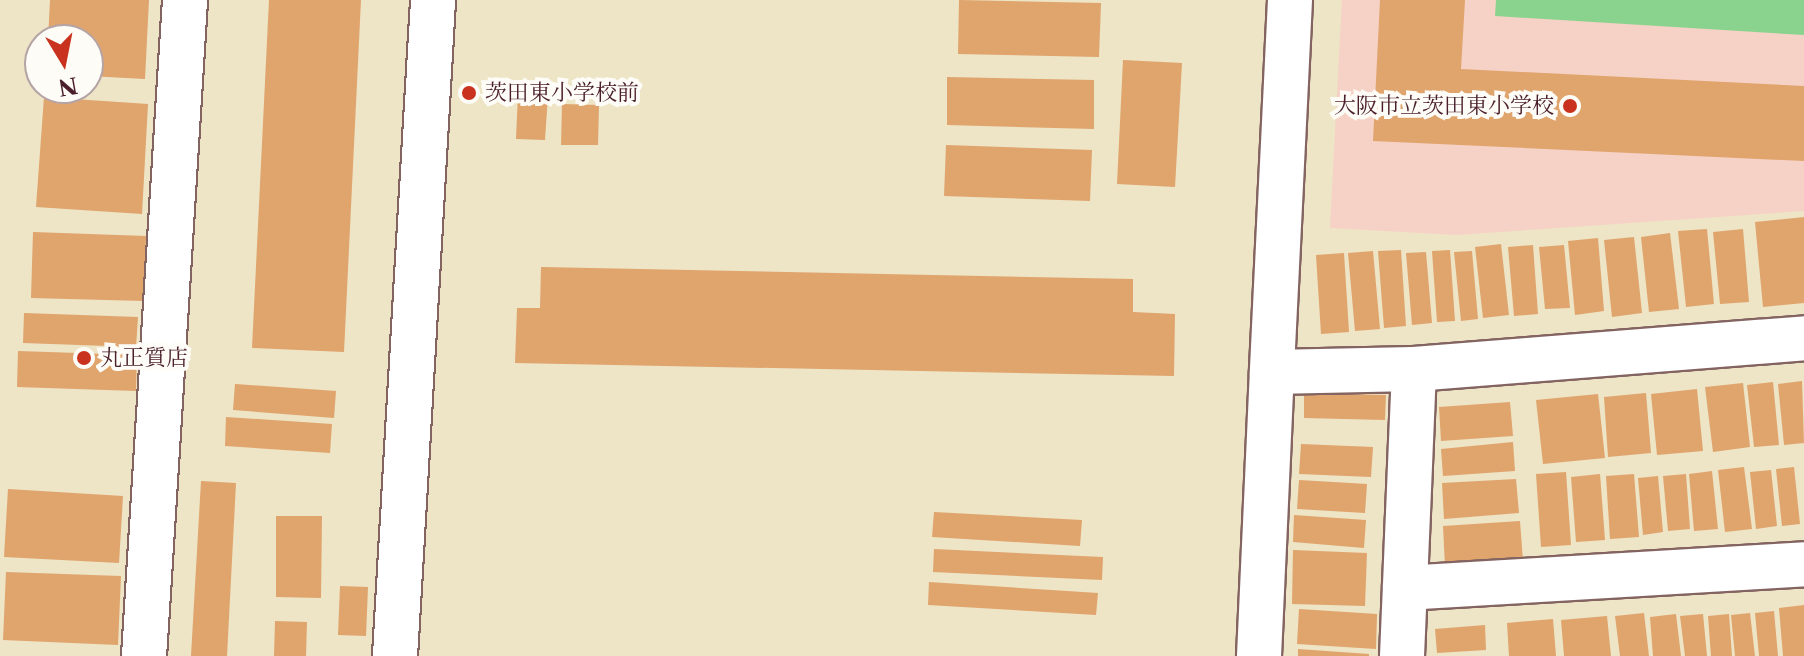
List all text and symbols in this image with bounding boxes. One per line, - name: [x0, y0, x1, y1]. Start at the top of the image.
- north arrow: [24, 24, 104, 104]
- text: N: [56, 71, 80, 101]
- place label: 茨田東小学校前: [485, 80, 639, 106]
- marker: 茨田東小学校前: [460, 84, 478, 102]
- place label: 大阪市立茨田東小学校: [1334, 93, 1554, 119]
- marker: 大阪市立茨田東小学校: [1561, 97, 1579, 115]
- place label: 丸正質店: [100, 345, 188, 371]
- marker: 丸正質店: [75, 349, 93, 367]

